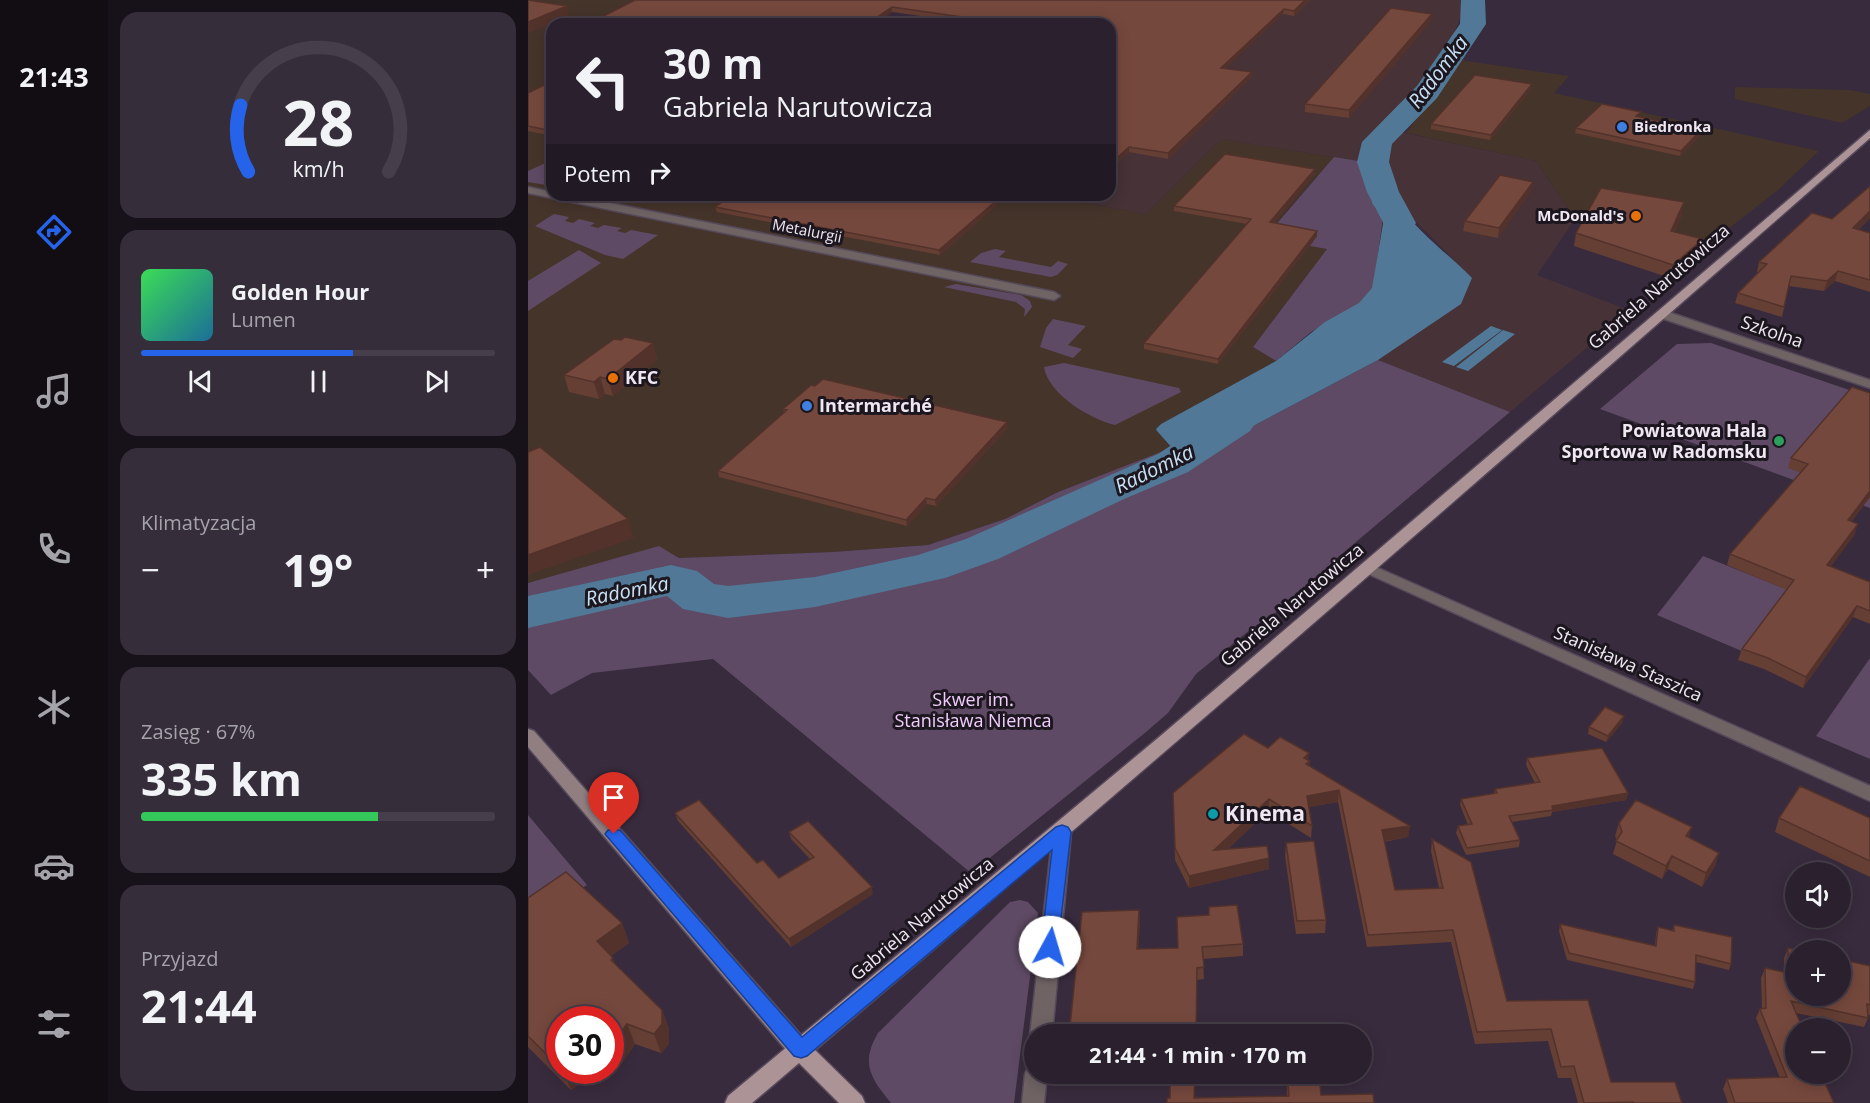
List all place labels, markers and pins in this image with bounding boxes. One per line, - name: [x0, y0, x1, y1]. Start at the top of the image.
- place label: Biedronka: [1634, 116, 1711, 136]
- marker: Biedronka: [1615, 120, 1629, 134]
- place label: McDonald's: [1537, 205, 1624, 225]
- marker: McDonald's: [1629, 209, 1643, 223]
- place label: KFC: [625, 365, 658, 389]
- marker: KFC: [606, 371, 620, 385]
- place label: Intermarché: [819, 393, 932, 417]
- marker: Intermarché: [800, 399, 814, 413]
- place label: Powiatowa Hala Sportowa w Radomsku: [1561, 418, 1767, 463]
- marker: Powiatowa Hala Sportowa w Radomsku: [1772, 434, 1786, 448]
- pin: [588, 772, 639, 834]
- place label: Kinema: [1225, 799, 1305, 827]
- marker: Kinema: [1206, 807, 1220, 821]

